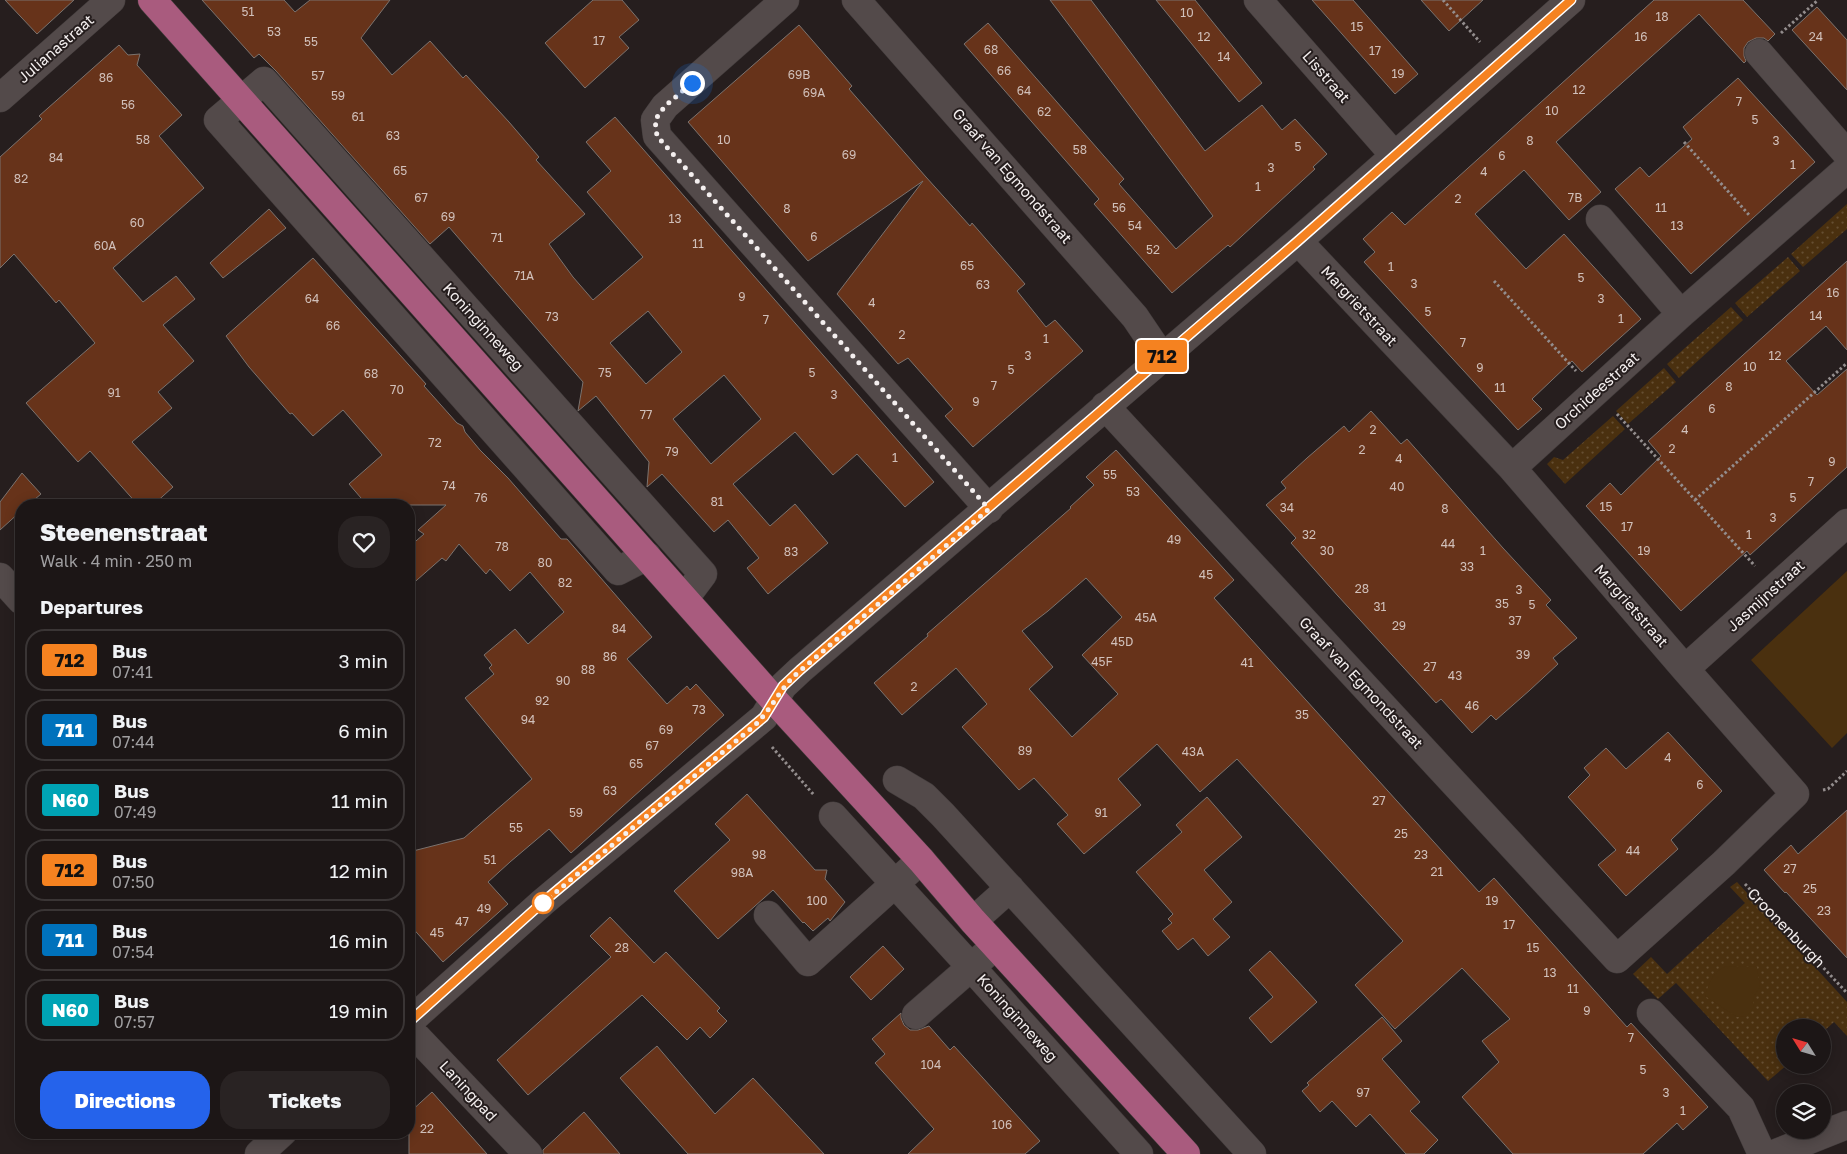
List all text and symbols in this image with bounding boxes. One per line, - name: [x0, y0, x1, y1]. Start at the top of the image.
- house number: 51: [242, 4, 255, 19]
- house number: 10: [1180, 5, 1194, 20]
- house number: 18: [1655, 9, 1669, 24]
- street label: Julianastraat: [14, 10, 97, 86]
- house number: 15: [1351, 19, 1363, 34]
- house number: 53: [267, 24, 281, 39]
- house number: 12: [1198, 29, 1210, 44]
- house number: 16: [1634, 29, 1648, 44]
- house number: 24: [1809, 29, 1823, 44]
- house number: 17: [593, 33, 605, 48]
- house number: 55: [304, 34, 318, 49]
- house number: 68: [984, 42, 998, 57]
- house number: 17: [1369, 43, 1381, 58]
- street label: Lisstraat: [1299, 47, 1354, 106]
- house number: 14: [1217, 49, 1231, 64]
- house number: 66: [997, 63, 1011, 78]
- house number: 19: [1391, 66, 1405, 81]
- house number: 69B: [788, 67, 810, 82]
- house number: 57: [311, 68, 325, 83]
- house number: 86: [99, 70, 113, 85]
- your location: [680, 71, 705, 96]
- house number: 12: [1573, 82, 1585, 97]
- house number: 64: [1017, 83, 1031, 98]
- house number: 69A: [803, 85, 825, 100]
- house number: 59: [331, 88, 345, 103]
- house number: 7: [1736, 94, 1742, 109]
- house number: 56: [121, 97, 135, 112]
- house number: 10: [1545, 103, 1559, 118]
- street label: Graaf van Egmondstraat: [949, 104, 1076, 247]
- house number: 62: [1037, 104, 1051, 119]
- house number: 61: [351, 109, 365, 124]
- house number: 5: [1752, 112, 1759, 127]
- house number: 63: [386, 128, 400, 143]
- house number: 58: [136, 132, 150, 147]
- house number: 10: [717, 132, 731, 147]
- house number: 8: [1526, 133, 1534, 148]
- house number: 3: [1772, 133, 1780, 148]
- house number: 5: [1295, 139, 1302, 154]
- house number: 58: [1073, 142, 1087, 157]
- house number: 69: [842, 147, 856, 162]
- house number: 6: [1498, 148, 1506, 163]
- house number: 84: [49, 150, 63, 165]
- house number: 1: [1790, 157, 1796, 172]
- house number: 3: [1267, 160, 1275, 175]
- house number: 65: [393, 163, 407, 178]
- house number: 4: [1480, 164, 1488, 179]
- house number: 82: [14, 171, 28, 186]
- house number: 1: [1255, 179, 1261, 194]
- house number: 67: [414, 190, 428, 205]
- house number: 7B: [1568, 190, 1582, 205]
- house number: 2: [1455, 191, 1462, 206]
- house number: 56: [1112, 200, 1126, 215]
- house number: 11: [1655, 200, 1667, 215]
- house number: 8: [783, 201, 791, 216]
- house number: 69: [441, 209, 455, 224]
- house number: 13: [669, 211, 681, 226]
- house number: 60: [130, 215, 144, 230]
- house number: 54: [1128, 218, 1142, 233]
- house number: 13: [1671, 218, 1683, 233]
- house number: 6: [810, 229, 818, 244]
- house number: 71: [491, 230, 503, 245]
- house number: 11: [692, 236, 704, 251]
- house number: 60A: [94, 238, 116, 253]
- house number: 52: [1146, 242, 1160, 257]
- house number: 65: [960, 258, 974, 273]
- house number: 1: [1388, 259, 1394, 274]
- street label: Margrietstraat: [1318, 261, 1402, 349]
- house number: 71A: [514, 268, 534, 283]
- house number: 5: [1578, 270, 1585, 285]
- house number: 3: [1410, 276, 1418, 291]
- house number: 63: [976, 277, 990, 292]
- street label: Koninginneweg: [440, 279, 528, 374]
- house number: 16: [1826, 285, 1840, 300]
- house number: 9: [738, 289, 746, 304]
- house number: 64: [305, 291, 319, 306]
- house number: 3: [1597, 291, 1605, 306]
- house number: 4: [868, 295, 876, 310]
- house number: 5: [1425, 304, 1432, 319]
- house number: 14: [1809, 308, 1823, 323]
- house number: 73: [545, 309, 559, 324]
- house number: 1: [1618, 311, 1624, 326]
- house number: 7: [763, 312, 769, 327]
- house number: 66: [326, 318, 340, 333]
- house number: 2: [899, 327, 906, 342]
- house number: 1: [1043, 331, 1049, 346]
- house number: 7: [1460, 335, 1466, 350]
- line badge: 712: [1133, 340, 1191, 372]
- text: 712: [1147, 345, 1177, 367]
- house number: 3: [1024, 348, 1032, 363]
- street label: Orchideestraat: [1550, 348, 1642, 433]
- house number: 12: [1769, 348, 1781, 363]
- house number: 10: [1743, 359, 1757, 374]
- house number: 9: [1476, 360, 1484, 375]
- house number: 5: [1008, 362, 1015, 377]
- house number: 75: [598, 365, 612, 380]
- house number: 5: [809, 365, 816, 380]
- house number: 68: [364, 366, 378, 381]
- house number: 7: [991, 378, 997, 393]
- house number: 8: [1725, 379, 1733, 394]
- house number: 11: [1494, 380, 1506, 395]
- house number: 70: [390, 382, 404, 397]
- house number: 91: [107, 385, 121, 400]
- house number: 3: [830, 387, 838, 402]
- house number: 9: [972, 394, 980, 409]
- house number: 6: [1708, 401, 1716, 416]
- house number: 77: [640, 407, 652, 422]
- house number: 2: [1370, 422, 1377, 437]
- house number: 4: [1681, 422, 1689, 437]
- house number: 72: [428, 435, 442, 450]
- house number: 2: [1669, 441, 1676, 456]
- house number: 2: [1359, 442, 1366, 457]
- house number: 79: [665, 444, 679, 459]
- house number: 1: [892, 450, 898, 465]
- house number: 4: [1395, 451, 1403, 466]
- house number: 9: [1828, 454, 1836, 469]
- house number: 55: [1103, 467, 1117, 482]
- house number: 7: [1808, 474, 1814, 489]
- house number: 74: [442, 478, 456, 493]
- house number: 40: [1390, 479, 1404, 494]
- house number: 53: [1126, 484, 1140, 499]
- house number: 76: [474, 490, 488, 505]
- house number: 5: [1790, 490, 1797, 505]
- house number: 81: [710, 494, 724, 509]
- house number: 15: [1600, 499, 1612, 514]
- house number: 34: [1280, 500, 1294, 515]
- house number: 8: [1441, 501, 1449, 516]
- house number: 3: [1769, 510, 1777, 525]
- button: heart: [338, 516, 390, 568]
- text: Steenenstraat: [40, 517, 208, 546]
- house number: 17: [1621, 519, 1633, 534]
- house number: 32: [1302, 527, 1316, 542]
- house number: 1: [1746, 527, 1752, 542]
- house number: 49: [1167, 532, 1181, 547]
- house number: 44: [1441, 536, 1455, 551]
- house number: 78: [495, 539, 509, 554]
- house number: 30: [1320, 543, 1334, 558]
- house number: 1: [1480, 543, 1486, 558]
- house number: 19: [1637, 543, 1651, 558]
- house number: 83: [784, 544, 798, 559]
- text: Walk · 4 min · 250 m: [40, 551, 192, 571]
- house number: 80: [538, 555, 552, 570]
- street label: Jasmijnstraat: [1723, 556, 1808, 635]
- house number: 33: [1460, 559, 1474, 574]
- street label: Margrietstraat: [1591, 560, 1672, 650]
- house number: 45: [1199, 567, 1213, 582]
- house number: 82: [558, 575, 572, 590]
- house number: 28: [1355, 581, 1369, 596]
- house number: 3: [1515, 582, 1523, 597]
- text: Departures: [40, 595, 143, 618]
- house number: 35: [1495, 596, 1509, 611]
- house number: 5: [1529, 597, 1536, 612]
- house number: 31: [1374, 599, 1387, 614]
- house number: 45A: [1135, 610, 1157, 625]
- street label: Graaf van Egmondstraat: [1296, 613, 1427, 752]
- house number: 37: [1508, 613, 1522, 628]
- house number: 29: [1392, 618, 1406, 633]
- house number: 84: [612, 621, 626, 636]
- house number: 45D: [1111, 634, 1133, 649]
- text: Bus: [112, 639, 147, 662]
- house number: 39: [1516, 647, 1530, 662]
- text: 712: [54, 649, 85, 671]
- text: 3 min: [339, 649, 388, 672]
- house number: 86: [603, 649, 617, 664]
- house number: 45F: [1091, 654, 1113, 669]
- house number: 41: [1240, 655, 1254, 670]
- house number: 27: [1423, 659, 1437, 674]
- text: 07:41: [112, 662, 153, 682]
- house number: 88: [581, 662, 595, 677]
- house number: 43: [1448, 668, 1462, 683]
- house number: 90: [556, 673, 570, 688]
- house number: 2: [911, 679, 918, 694]
- house number: 92: [535, 693, 549, 708]
- house number: 46: [1465, 698, 1479, 713]
- house number: 73: [692, 702, 706, 717]
- house number: 35: [1295, 707, 1309, 722]
- text: Bus: [112, 709, 147, 732]
- house number: 94: [521, 712, 535, 727]
- text: 711: [55, 719, 84, 741]
- text: 6 min: [338, 719, 388, 742]
- house number: 69: [659, 722, 673, 737]
- text: 07:44: [112, 732, 155, 752]
- house number: 67: [645, 738, 659, 753]
- house number: 89: [1018, 743, 1032, 758]
- house number: 43A: [1182, 744, 1204, 759]
- house number: 4: [1664, 750, 1672, 765]
- house number: 65: [629, 756, 643, 771]
- house number: 6: [1696, 777, 1704, 792]
- text: Bus: [114, 779, 149, 802]
- house number: 63: [603, 783, 617, 798]
- text: N60: [52, 789, 89, 811]
- text: 11 min: [331, 789, 388, 812]
- house number: 27: [1372, 793, 1386, 808]
- text: 07:49: [114, 802, 156, 822]
- house number: 59: [569, 805, 583, 820]
- house number: 91: [1094, 805, 1108, 820]
- house number: 55: [509, 820, 523, 835]
- house number: 25: [1394, 826, 1408, 841]
- house number: 44: [1626, 843, 1640, 858]
- house number: 98: [752, 847, 766, 862]
- house number: 23: [1414, 847, 1428, 862]
- text: Bus: [112, 849, 147, 872]
- house number: 51: [484, 852, 497, 867]
- text: 712: [54, 859, 85, 881]
- text: 12 min: [329, 859, 388, 882]
- house number: 27: [1783, 861, 1797, 876]
- house number: 21: [1431, 864, 1444, 879]
- house number: 98A: [731, 865, 753, 880]
- text: 07:50: [112, 872, 154, 892]
- house number: 25: [1803, 881, 1817, 896]
- street label: Croonenburgh: [1744, 884, 1829, 971]
- unlabelled marker: [532, 892, 554, 914]
- house number: 100: [807, 893, 827, 908]
- house number: 19: [1485, 893, 1499, 908]
- house number: 49: [477, 901, 491, 916]
- house number: 23: [1817, 903, 1831, 918]
- house number: 47: [455, 914, 469, 929]
- house number: 17: [1503, 917, 1515, 932]
- text: Bus: [112, 919, 147, 942]
- house number: 45: [430, 925, 444, 940]
- text: 711: [55, 929, 84, 951]
- text: 16 min: [329, 929, 388, 952]
- house number: 28: [615, 940, 629, 955]
- house number: 15: [1527, 940, 1539, 955]
- text: 07:54: [112, 942, 154, 962]
- house number: 13: [1544, 965, 1556, 980]
- street label: Koninginneweg: [974, 970, 1062, 1065]
- house number: 11: [1567, 981, 1579, 996]
- text: Bus: [114, 989, 149, 1012]
- text: N60: [52, 999, 89, 1021]
- text: 19 min: [329, 999, 388, 1022]
- house number: 9: [1583, 1003, 1591, 1018]
- text: 07:57: [114, 1012, 155, 1032]
- north arrow: [1776, 1019, 1831, 1074]
- map controls: [1776, 1019, 1831, 1139]
- house number: 7: [1628, 1030, 1634, 1045]
- street label: Laningpad: [436, 1056, 501, 1124]
- house number: 104: [921, 1057, 941, 1072]
- house number: 5: [1640, 1062, 1647, 1077]
- button: Directions: [40, 1071, 210, 1129]
- button: Tickets: [220, 1071, 390, 1129]
- button: layers: [1776, 1084, 1831, 1139]
- house number: 97: [1356, 1085, 1370, 1100]
- house number: 3: [1662, 1085, 1670, 1100]
- house number: 1: [1680, 1103, 1686, 1118]
- house number: 106: [992, 1117, 1012, 1132]
- house number: 22: [420, 1121, 434, 1136]

